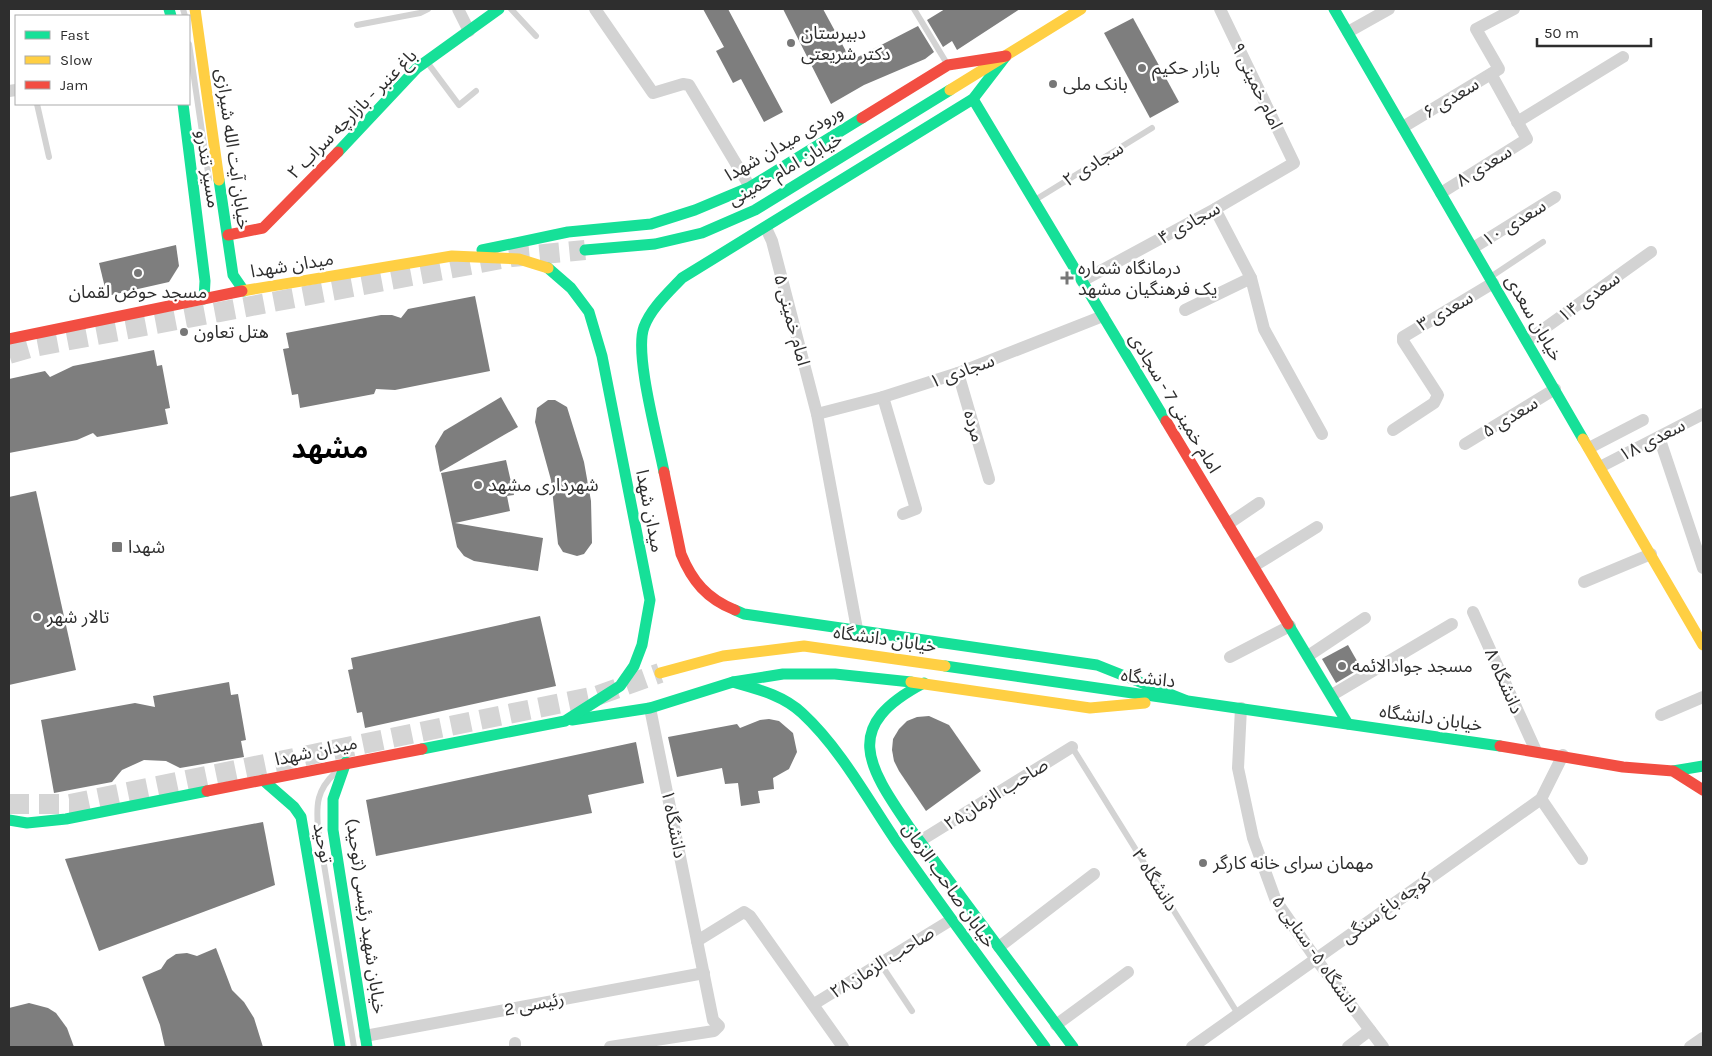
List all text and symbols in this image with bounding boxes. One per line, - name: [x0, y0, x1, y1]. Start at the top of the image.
- legend: [15, 15, 190, 105]
- scale bar: [1537, 15, 1651, 47]
- place label: دبیرستان دکتر شریعتی: [801, 22, 891, 65]
- text: 50 m: [1544, 24, 1579, 42]
- text: Fast: [60, 26, 90, 44]
- marker: دبیرستان دکتر شریعتی: [785, 37, 797, 49]
- street label: امام خمینی ۹: [1224, 39, 1287, 134]
- street label: باغ عنبر - بازارچه سراب ۲: [283, 45, 424, 186]
- text: Slow: [60, 51, 92, 69]
- place label: بازار حکیم: [1152, 57, 1220, 81]
- marker: بازار حکیم: [1136, 62, 1148, 74]
- street label: خیابان آیت الله شیرازی: [211, 67, 255, 231]
- place label: بانک ملی: [1063, 73, 1128, 95]
- street label: سعدی ۶: [1419, 73, 1483, 123]
- text: Jam: [60, 76, 88, 94]
- marker: بانک ملی: [1047, 78, 1059, 90]
- street label: ورودی میدان شهدا: [721, 100, 847, 186]
- street label: خیابان امام خمینی: [724, 127, 848, 213]
- street label: مسیر تندرو: [191, 128, 225, 210]
- street label: سجادی ۲: [1058, 137, 1128, 191]
- street label: سعدی ۸: [1452, 140, 1516, 192]
- street label: سعدی ۱۰: [1478, 195, 1550, 251]
- street label: سجادی ۴: [1154, 197, 1224, 249]
- street label: میدان شهدا: [249, 248, 335, 282]
- place label: درمانگاه شماره یک فرهنگیان مشهد: [1078, 257, 1217, 300]
- marker: مسجد حوض لقمان: [132, 267, 144, 279]
- street label: سعدی ۱۴: [1554, 267, 1624, 327]
- marker: درمانگاه شماره یک فرهنگیان مشهد: [1060, 271, 1074, 285]
- street label: خیابان سعدی: [1500, 271, 1568, 365]
- street label: امام خمینی ۵: [766, 272, 815, 369]
- place label: مسجد حوض لقمان: [69, 281, 207, 303]
- street label: سعدی ۳: [1413, 286, 1477, 336]
- place label: هتل تعاون: [194, 321, 269, 343]
- marker: هتل تعاون: [178, 326, 190, 338]
- street label: امام خمینی 7 - سجادی: [1122, 329, 1226, 479]
- street label: سجادی ۱: [926, 349, 998, 393]
- street label: سعدی ۵: [1478, 392, 1542, 442]
- street label: مرده: [959, 408, 989, 444]
- street label: سعدی ۱۸: [1615, 414, 1689, 466]
- district label: مشهد: [292, 432, 368, 465]
- street label: میدان شهدا: [631, 468, 669, 554]
- place label: شهرداری مشهد: [488, 474, 599, 496]
- marker: شهرداری مشهد: [472, 479, 484, 491]
- place label: شهدا: [128, 536, 165, 558]
- marker: شهدا: [110, 540, 124, 554]
- place label: تالار شهر: [46, 606, 109, 628]
- marker: تالار شهر: [31, 611, 43, 623]
- street label: خیابان دانشگاه: [832, 621, 938, 657]
- street label: دانشگاه ۸: [1480, 645, 1528, 717]
- place label: مسجد جوادالائمه: [1352, 655, 1473, 677]
- marker: مسجد جوادالائمه: [1336, 660, 1348, 672]
- street label: دانشگاه: [1120, 664, 1176, 692]
- street label: خیابان دانشگاه: [1378, 700, 1484, 736]
- street label: میدان شهدا: [273, 732, 359, 770]
- street label: صاحب الزمان۲۵: [940, 753, 1052, 835]
- street label: دانشگاه ۱: [657, 788, 691, 860]
- street label: خیابان شهید رئیسی (توحید): [341, 817, 391, 1015]
- street label: خیابان صاحب الزمان: [898, 818, 1000, 952]
- street label: توحید: [308, 821, 338, 865]
- street label: دانشگاه ۳: [1127, 845, 1183, 915]
- place label: مهمان سرای خانه کارگر: [1212, 852, 1374, 874]
- marker: مهمان سرای خانه کارگر: [1197, 857, 1209, 869]
- street label: کوچه باغ سنگی: [1337, 868, 1437, 950]
- street label: دانشگاه ۵- سنایی ۵: [1267, 891, 1365, 1017]
- street label: صاحب الزمان۲۸: [826, 921, 938, 1003]
- street label: رئیسی 2: [502, 987, 566, 1021]

